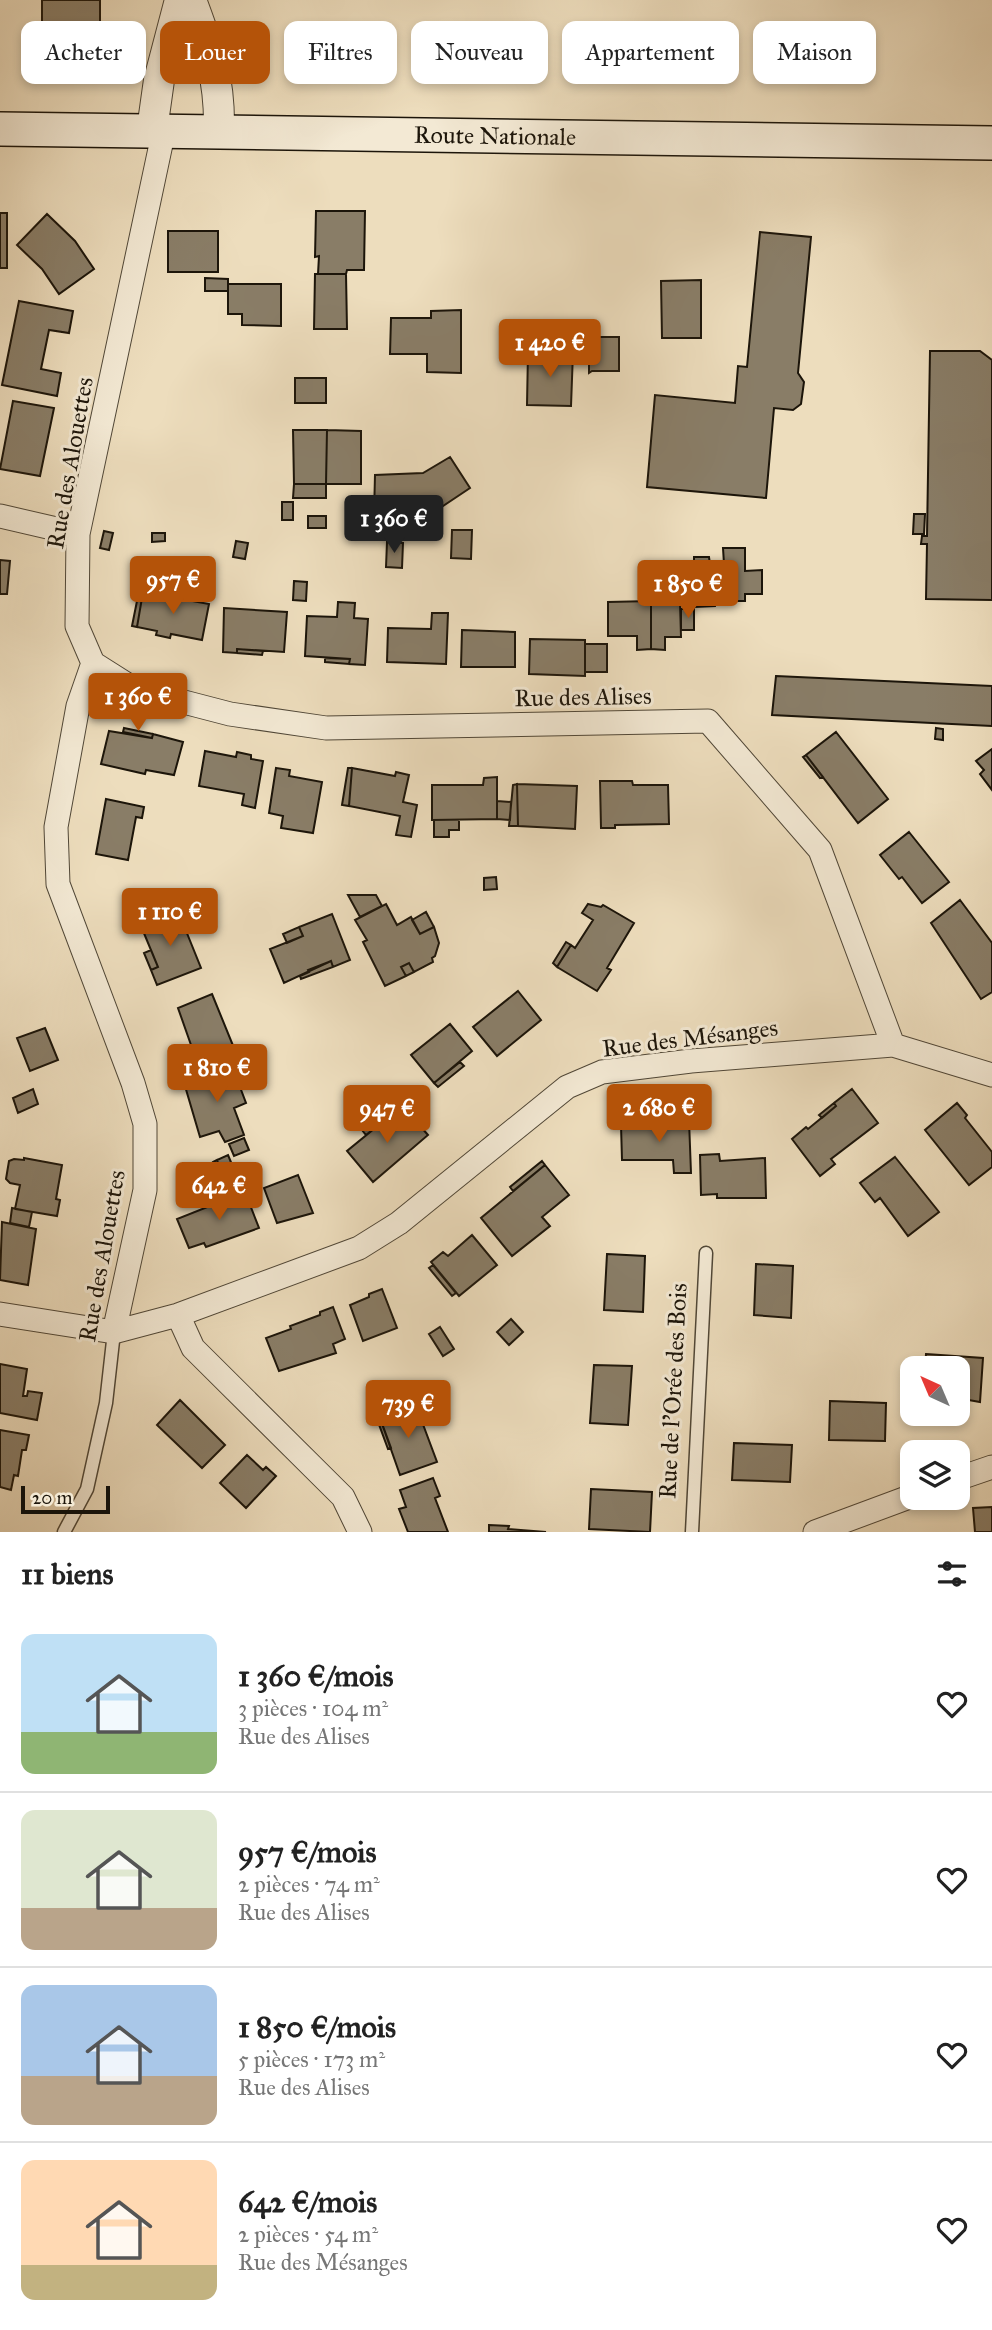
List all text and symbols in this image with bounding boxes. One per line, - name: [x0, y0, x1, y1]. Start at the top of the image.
- chip: Acheter: [21, 21, 146, 84]
- chip: Louer: [160, 21, 270, 84]
- chip: Filtres: [284, 21, 397, 84]
- chip: Nouveau: [411, 21, 548, 84]
- chip: Appartement: [562, 21, 739, 84]
- chip: Maison: [753, 21, 876, 84]
- street label: Route Nationale: [414, 120, 576, 152]
- pin: 1 420 €: [485, 320, 615, 379]
- text: 1 420 €: [515, 328, 585, 356]
- street label: Rue des Alouettes: [40, 375, 100, 551]
- pin: 1 360 €: [329, 496, 459, 555]
- text: 1 360 €: [360, 504, 428, 532]
- pin: 957 €: [124, 556, 222, 616]
- pin: 1 850 €: [623, 560, 753, 620]
- text: 957 €: [146, 565, 200, 593]
- text: 1 850 €: [653, 569, 723, 597]
- pin: 1 360 €: [73, 674, 203, 733]
- street label: Rue des Alises: [514, 681, 652, 713]
- text: 1 360 €: [104, 682, 172, 710]
- pin: 1 110 €: [105, 888, 235, 948]
- text: 1 110 €: [138, 897, 202, 925]
- street label: Rue des Mésanges: [600, 1012, 780, 1064]
- pin: 1 810 €: [152, 1044, 282, 1104]
- text: 1 810 €: [183, 1053, 251, 1081]
- pin: 2 680 €: [594, 1084, 724, 1144]
- pin: 947 €: [338, 1086, 436, 1145]
- text: 2 680 €: [623, 1093, 695, 1121]
- text: 947 €: [359, 1094, 415, 1122]
- pin: 642 €: [170, 1162, 268, 1222]
- street label: Rue des Alouettes: [72, 1168, 132, 1344]
- text: 642 €: [192, 1171, 246, 1199]
- street label: Rue de l'Orée des Bois: [652, 1282, 694, 1500]
- north arrow: [900, 1356, 970, 1426]
- map controls: [900, 1356, 970, 1510]
- pin: 739 €: [359, 1380, 457, 1440]
- text: 739 €: [382, 1389, 434, 1417]
- button: layers: [900, 1440, 970, 1510]
- scale bar: [21, 1483, 110, 1515]
- text: 20 m: [32, 1486, 73, 1509]
- icon: filters: [933, 1555, 971, 1593]
- text: 11 biens: [21, 1556, 113, 1592]
- text: 1 360 €/mois: [238, 1658, 394, 1694]
- icon: home: [77, 1662, 161, 1746]
- icon: heart: [933, 1685, 971, 1723]
- text: 3 pièces · 104 m²: [238, 1694, 388, 1722]
- text: Rue des Alises: [238, 1722, 370, 1750]
- text: 957 €/mois: [238, 1834, 376, 1870]
- icon: home: [77, 1838, 161, 1922]
- icon: heart: [933, 1861, 971, 1899]
- text: 2 pièces · 74 m²: [238, 1870, 380, 1898]
- text: Rue des Alises: [238, 1898, 370, 1926]
- text: 1 850 €/mois: [238, 2009, 396, 2045]
- icon: home: [77, 2013, 161, 2097]
- icon: heart: [933, 2036, 971, 2074]
- text: 5 pièces · 173 m²: [238, 2045, 385, 2073]
- text: Rue des Alises: [238, 2073, 370, 2101]
- text: 642 €/mois: [238, 2184, 377, 2220]
- icon: home: [77, 2188, 161, 2272]
- icon: heart: [933, 2211, 971, 2249]
- text: 2 pièces · 54 m²: [238, 2220, 378, 2248]
- text: Rue des Mésanges: [238, 2248, 408, 2276]

